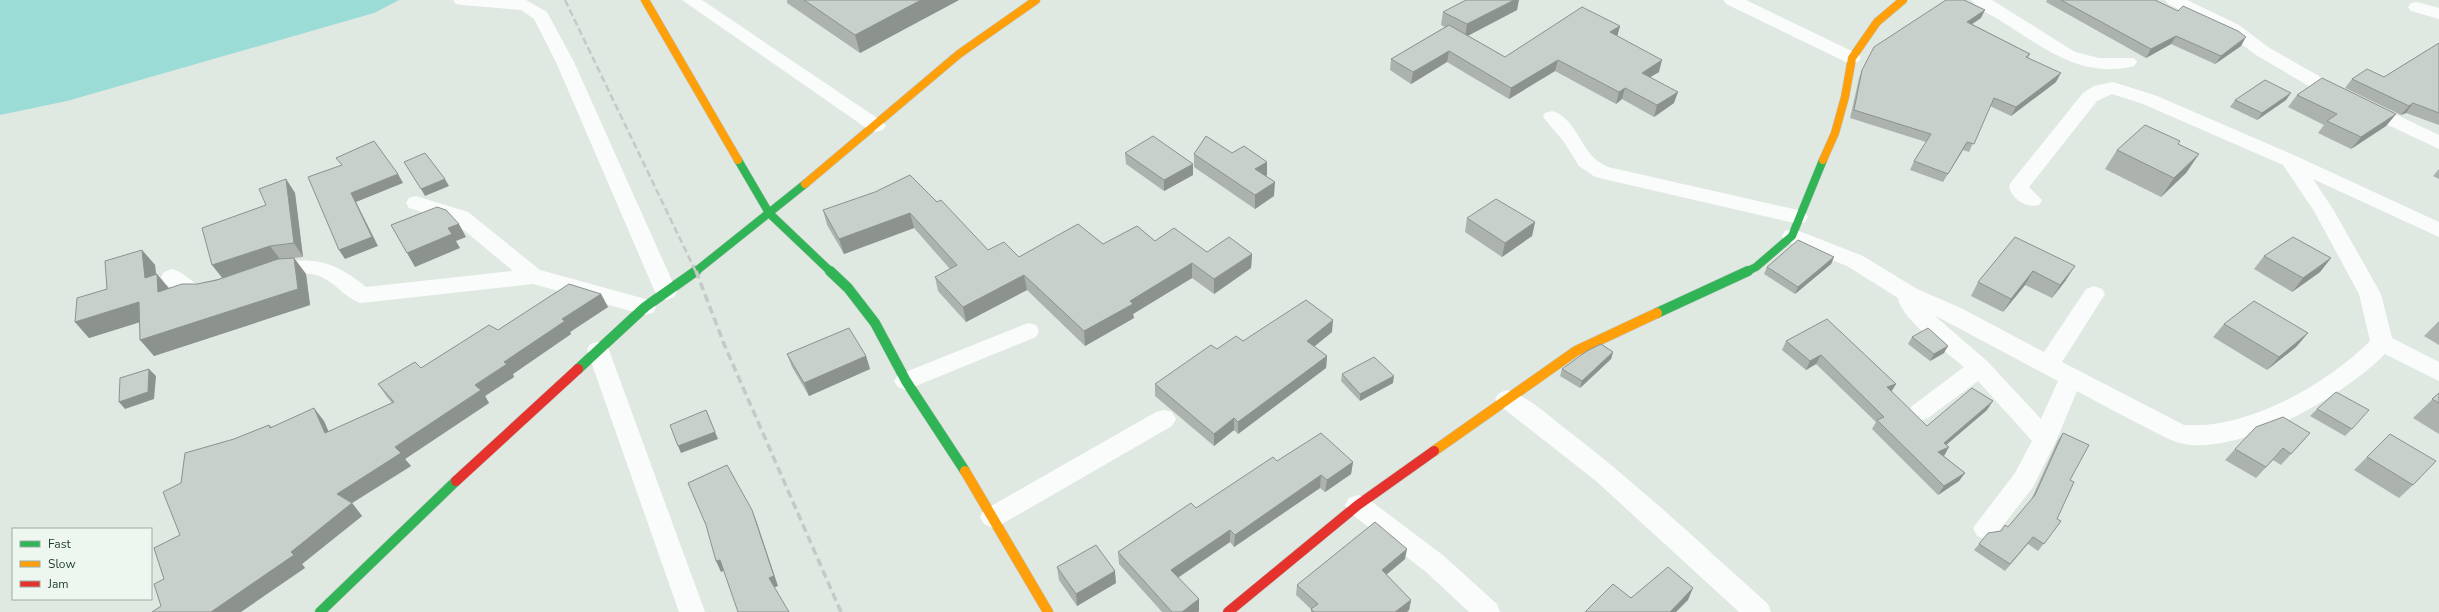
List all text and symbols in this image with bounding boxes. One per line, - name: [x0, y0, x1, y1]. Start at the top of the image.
- legend: [12, 528, 152, 600]
- text: Fast: [48, 536, 71, 552]
- text: Slow: [48, 556, 76, 572]
- text: Jam: [47, 576, 69, 592]

